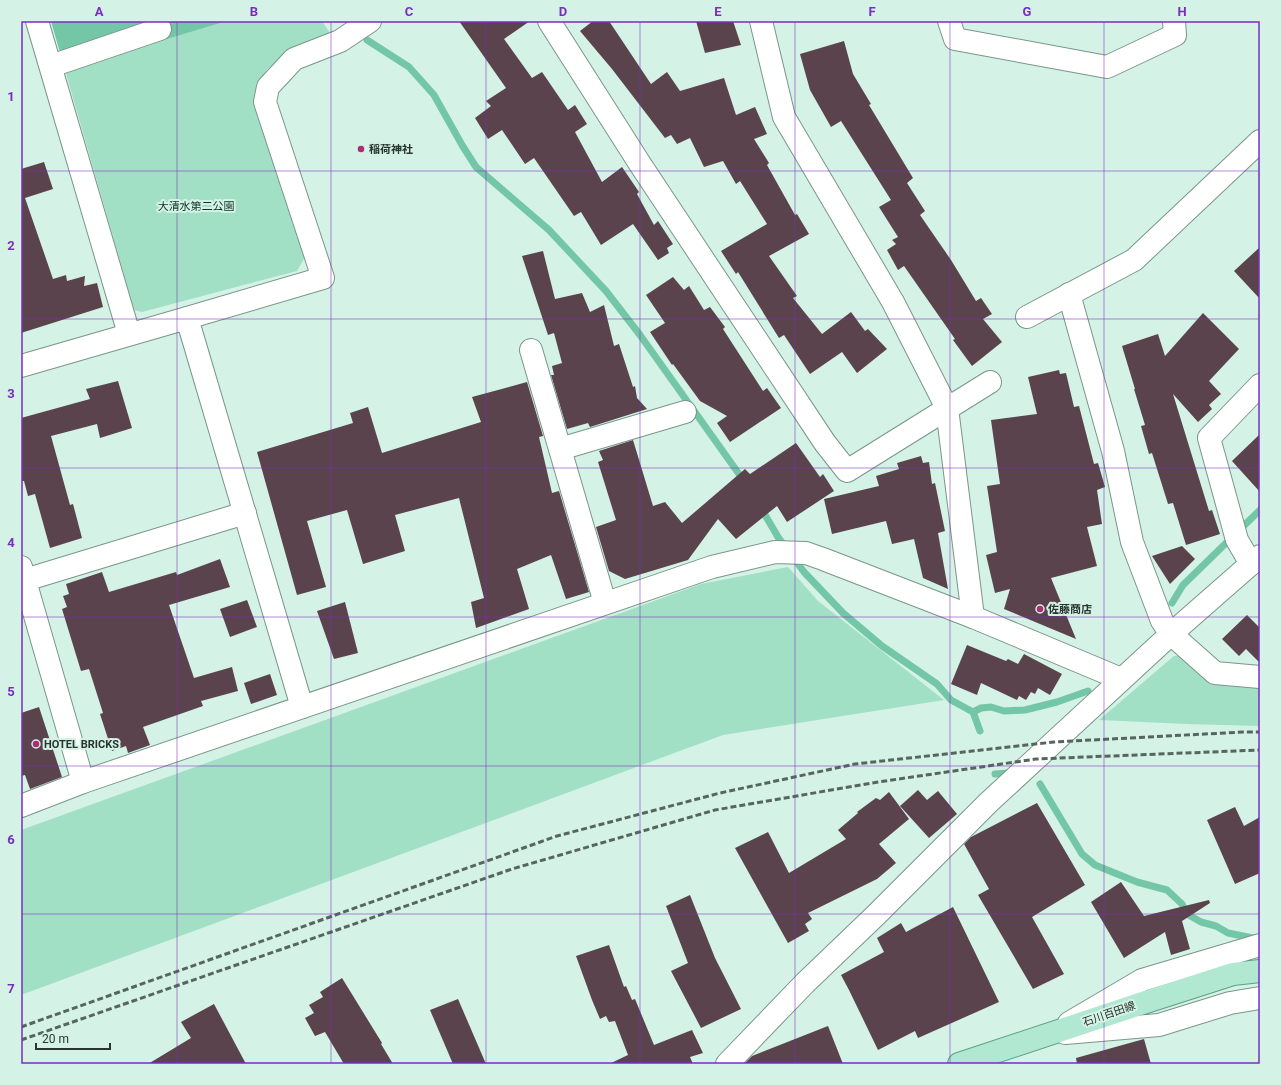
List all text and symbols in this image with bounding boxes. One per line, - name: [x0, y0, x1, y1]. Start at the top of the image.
- text: A: [95, 4, 104, 19]
- text: B: [250, 4, 258, 19]
- text: C: [405, 4, 414, 19]
- text: D: [559, 4, 567, 19]
- text: E: [714, 4, 722, 19]
- text: F: [868, 4, 876, 19]
- text: G: [1023, 4, 1032, 19]
- text: H: [1177, 4, 1187, 19]
- text: 1: [7, 89, 15, 104]
- place label: 稲荷神社: [369, 143, 413, 156]
- marker: 稲荷神社: [356, 144, 366, 154]
- park label: 大清水第二公園: [158, 200, 235, 213]
- text: 2: [7, 238, 15, 253]
- text: 3: [7, 386, 15, 401]
- text: 4: [7, 535, 15, 550]
- place label: 佐藤商店: [1048, 603, 1092, 616]
- marker: 佐藤商店: [1035, 604, 1045, 614]
- text: 5: [7, 684, 15, 699]
- place label: HOTEL BRICKS: [44, 738, 119, 751]
- marker: HOTEL BRICKS: [31, 739, 41, 749]
- text: 6: [7, 832, 15, 847]
- text: 7: [7, 981, 15, 996]
- street label: 石川百田線: [1081, 999, 1137, 1029]
- scale bar: [36, 1025, 110, 1051]
- text: 20 m: [42, 1032, 69, 1046]

